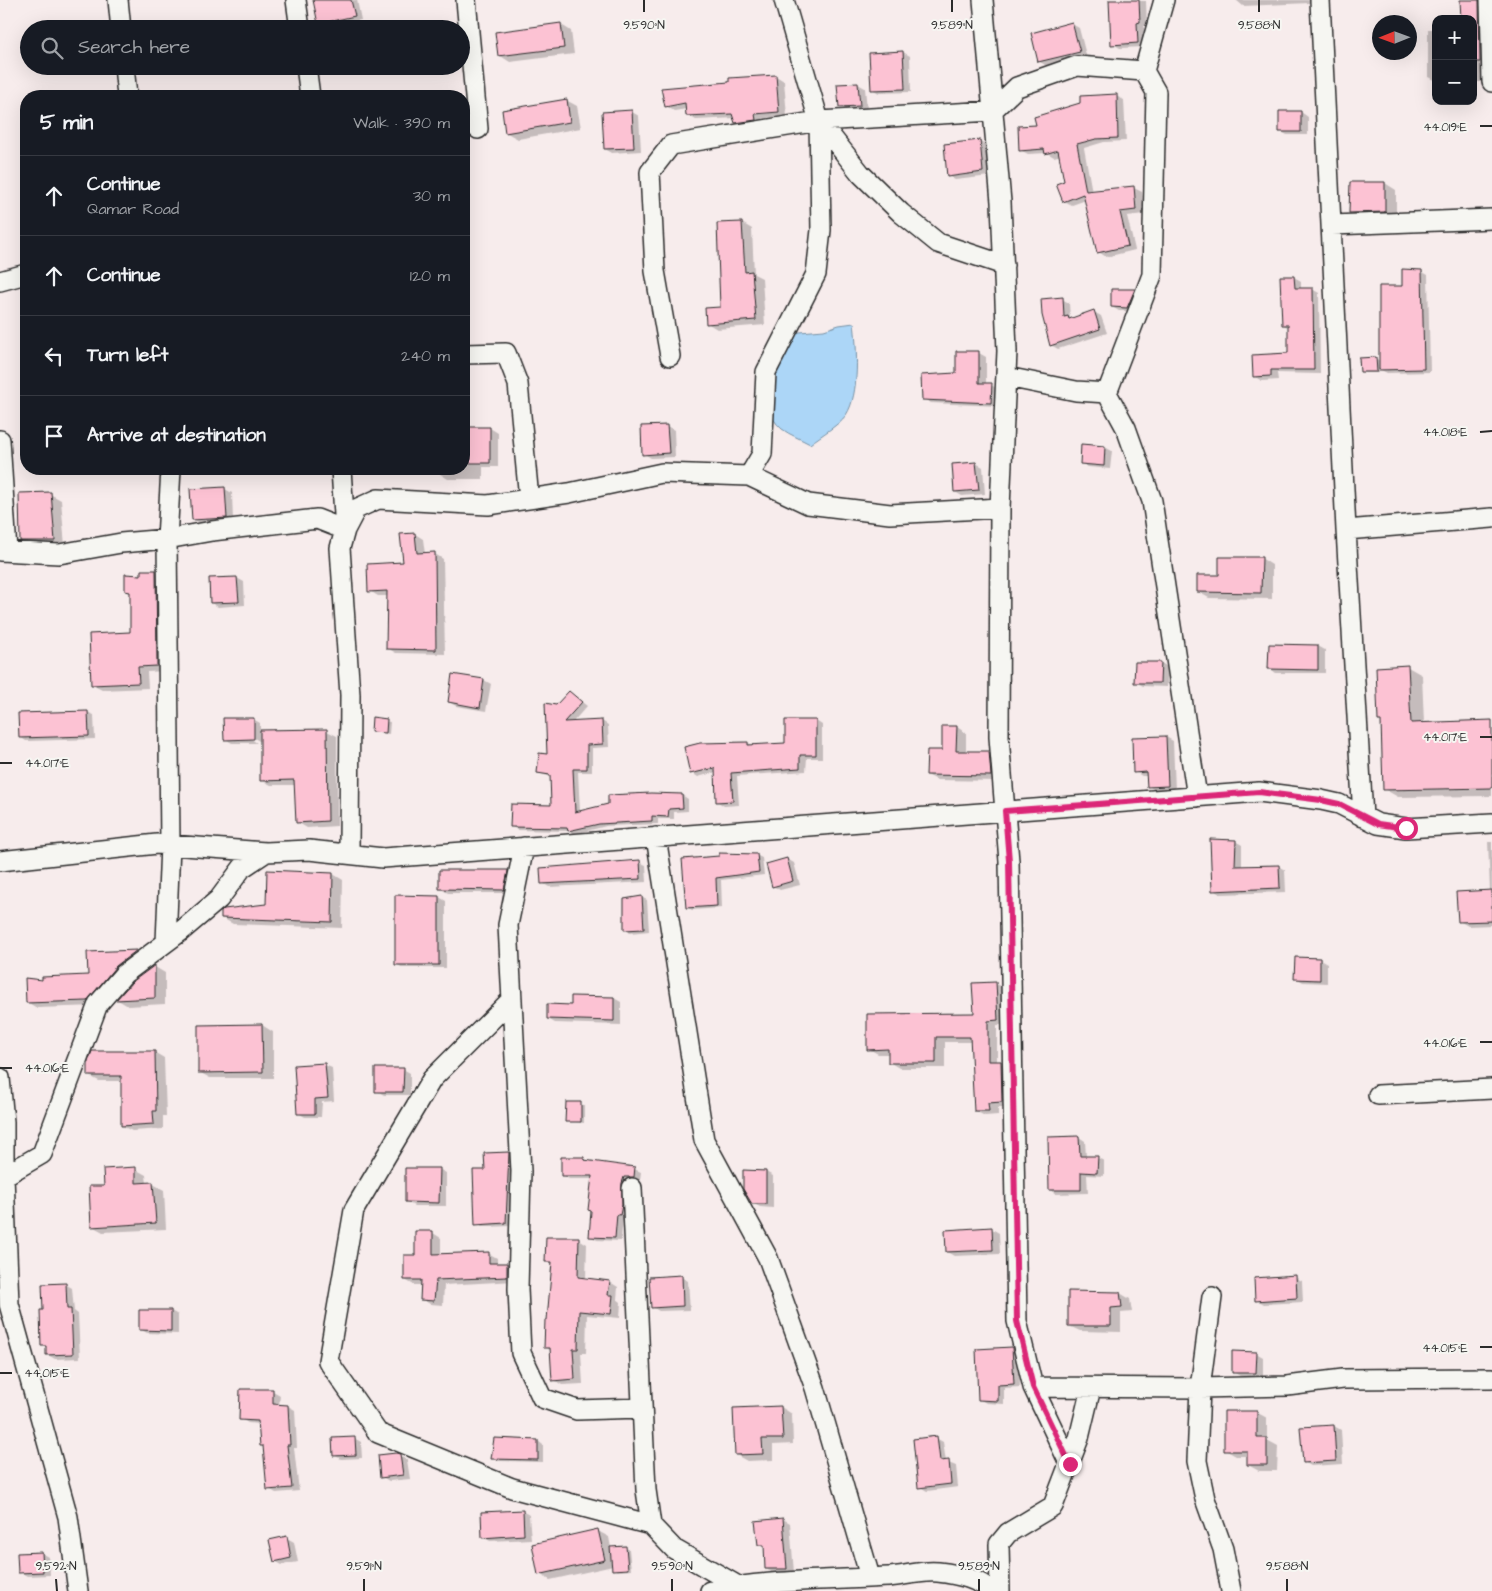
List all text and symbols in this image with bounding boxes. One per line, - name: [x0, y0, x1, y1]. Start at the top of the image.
- north arrow: [1372, 15, 1417, 60]
- map controls: [1432, 15, 1477, 105]
- button: +: [1432, 15, 1477, 60]
- text: 9.590°N: [623, 17, 665, 34]
- text: 9.589°N: [931, 17, 973, 34]
- text: 9.588°N: [1238, 17, 1281, 34]
- search box: [20, 20, 470, 75]
- icon: search: [38, 34, 66, 62]
- text: Search here: [78, 34, 190, 61]
- button: −: [1432, 60, 1477, 105]
- text: 5 min: [40, 108, 93, 137]
- text: Walk · 390 m: [353, 112, 450, 134]
- text: 44.019°E: [1423, 119, 1467, 136]
- text: Continue: [87, 171, 161, 198]
- icon: ahead: [40, 182, 68, 210]
- text: 30 m: [413, 185, 450, 207]
- text: Qamar Road: [87, 198, 179, 220]
- icon: ahead: [40, 262, 68, 290]
- text: Continue: [87, 262, 161, 289]
- text: 120 m: [410, 265, 450, 287]
- icon: left: [40, 342, 68, 370]
- text: Turn left: [87, 342, 168, 369]
- text: 240 m: [401, 345, 450, 367]
- icon: arrive: [40, 422, 68, 450]
- text: Arrive at destination: [87, 422, 266, 449]
- text: 44.018°E: [1423, 424, 1467, 441]
- text: 44.017°E: [1423, 729, 1467, 746]
- text: 44.017°E: [25, 755, 69, 772]
- route start: [1395, 817, 1418, 840]
- text: 44.016°E: [1423, 1035, 1467, 1052]
- text: 44.016°E: [25, 1060, 69, 1077]
- text: 44.015°E: [1422, 1340, 1468, 1357]
- text: 44.015°E: [24, 1365, 70, 1382]
- route end: [1059, 1453, 1082, 1476]
- text: 9.592°N: [36, 1558, 77, 1575]
- text: 9.591°N: [346, 1558, 382, 1575]
- text: 9.590°N: [651, 1558, 693, 1575]
- text: 9.589°N: [958, 1558, 1000, 1575]
- text: 9.588°N: [1266, 1558, 1309, 1575]

